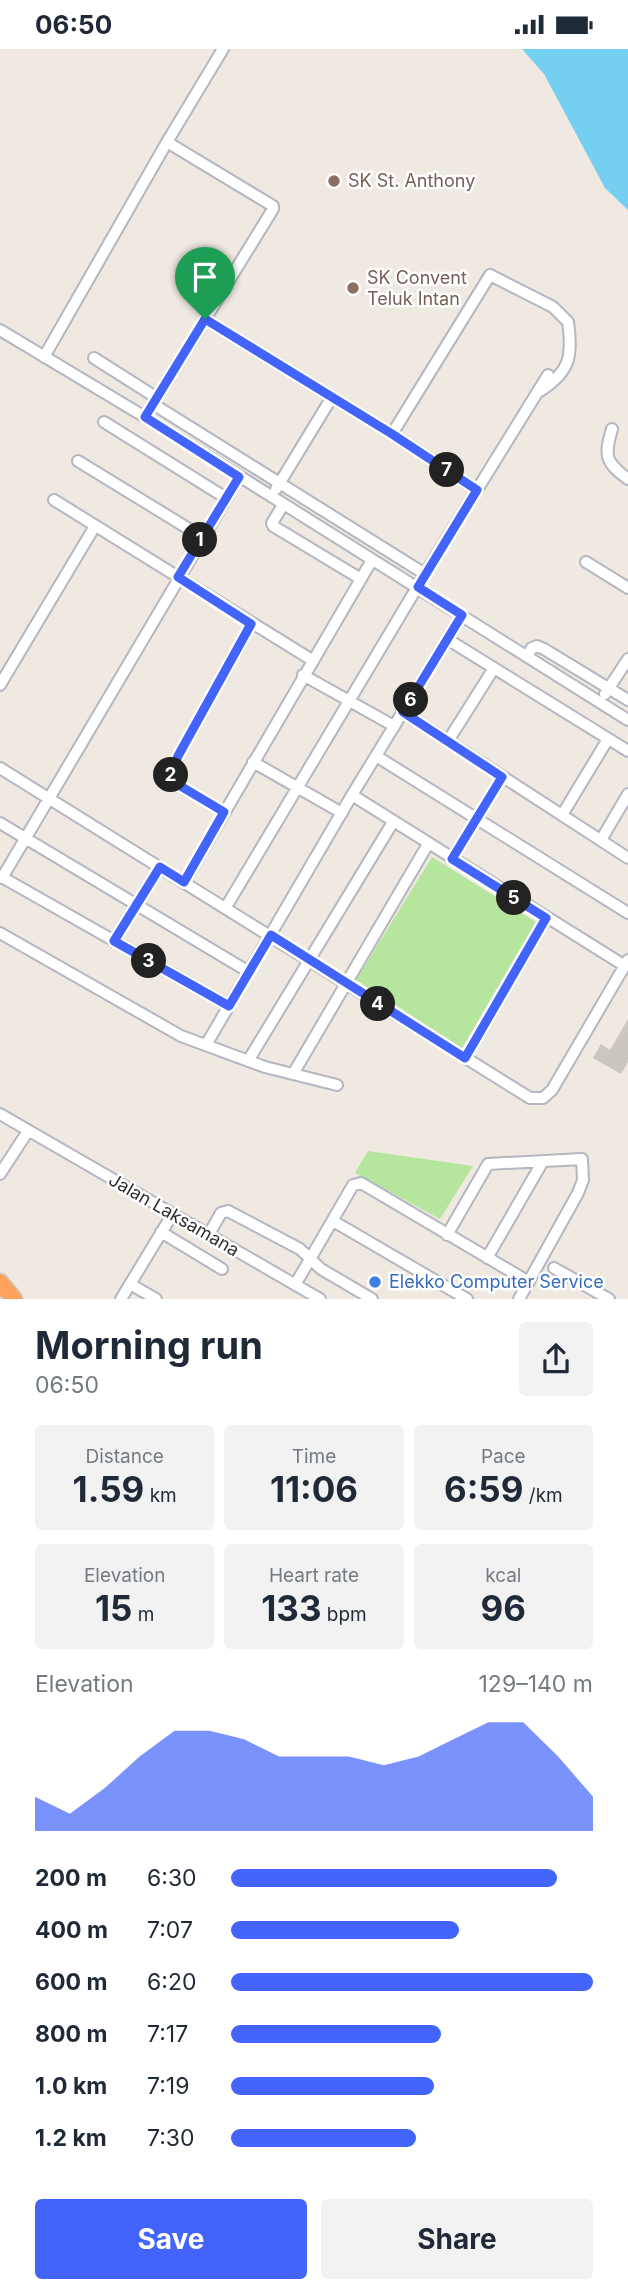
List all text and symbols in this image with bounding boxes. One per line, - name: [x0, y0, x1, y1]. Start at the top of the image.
- text: 06:50: [35, 9, 112, 40]
- place label: SK St. Anthony: [348, 170, 475, 191]
- marker: SK St. Anthony: [326, 173, 342, 189]
- pin: [175, 247, 235, 319]
- icon: arrive: [186, 258, 224, 296]
- place label: SK Convent Teluk Intan: [367, 267, 467, 309]
- marker: SK Convent Teluk Intan: [345, 280, 361, 296]
- pin: 7: [430, 453, 464, 487]
- text: 7: [441, 458, 452, 481]
- pin: 1: [182, 523, 218, 557]
- text: 1: [195, 528, 204, 551]
- pin: 6: [394, 683, 428, 717]
- text: 6: [404, 688, 417, 711]
- pin: 2: [154, 757, 188, 793]
- text: 2: [165, 763, 176, 786]
- pin: 5: [496, 881, 532, 915]
- text: 5: [507, 886, 520, 909]
- pin: 3: [132, 943, 166, 979]
- text: 3: [142, 949, 155, 972]
- pin: 4: [360, 986, 396, 1021]
- text: 4: [371, 992, 384, 1015]
- street label: Jalan Laksamana: [105, 1169, 243, 1260]
- place label: Elekko Computer Service: [389, 1271, 604, 1292]
- marker: Elekko Computer Service: [367, 1274, 383, 1290]
- text: Morning run: [35, 1322, 263, 1368]
- button: share: [519, 1322, 593, 1396]
- text: 06:50: [35, 1371, 99, 1399]
- text: Distance: [85, 1445, 164, 1468]
- text: Time: [292, 1445, 336, 1468]
- text: Pace: [481, 1445, 526, 1468]
- text: 1.59: [73, 1468, 144, 1510]
- text: 11:06: [270, 1468, 358, 1510]
- text: 6:59: [444, 1468, 523, 1510]
- text: km: [144, 1484, 177, 1507]
- text: /km: [523, 1484, 563, 1507]
- text: Elevation: [84, 1564, 165, 1587]
- text: Heart rate: [269, 1564, 359, 1587]
- text: kcal: [485, 1564, 521, 1587]
- text: 15: [95, 1587, 132, 1629]
- text: 133: [261, 1587, 322, 1629]
- text: 96: [481, 1587, 526, 1629]
- text: m: [132, 1603, 154, 1626]
- text: bpm: [322, 1603, 367, 1626]
- text: Elevation: [35, 1670, 134, 1698]
- text: 129–140 m: [479, 1670, 593, 1698]
- text: 200 m: [35, 1864, 107, 1892]
- text: 6:30: [147, 1864, 197, 1892]
- text: 400 m: [35, 1916, 108, 1944]
- text: 7:07: [147, 1916, 193, 1944]
- text: 600 m: [35, 1968, 107, 1996]
- text: 6:20: [147, 1968, 196, 1996]
- text: 800 m: [35, 2020, 107, 2048]
- text: 7:17: [147, 2020, 188, 2048]
- text: 1.0 km: [35, 2072, 107, 2100]
- text: 7:19: [147, 2072, 190, 2100]
- text: 1.2 km: [35, 2124, 107, 2152]
- text: 7:30: [147, 2124, 195, 2152]
- button: Save: [35, 2199, 307, 2279]
- button: Share: [321, 2199, 593, 2279]

